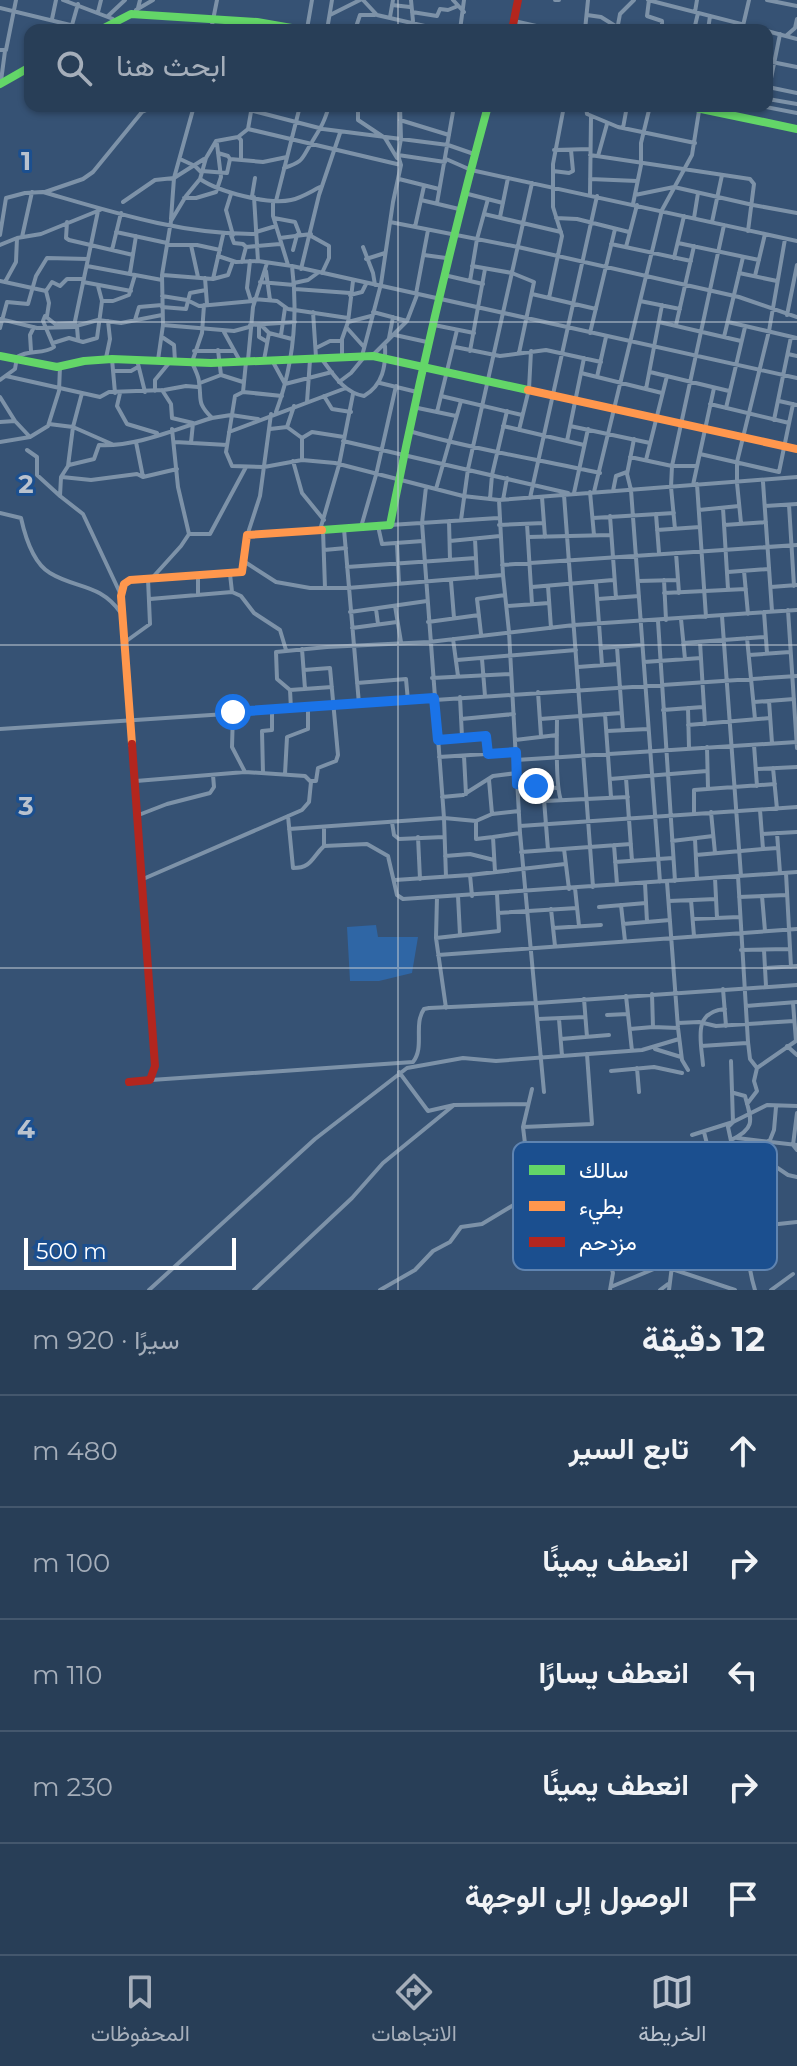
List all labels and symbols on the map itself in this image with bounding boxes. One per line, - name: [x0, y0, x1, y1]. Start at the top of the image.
- text: 1: [21, 145, 31, 177]
- text: 2: [18, 468, 34, 500]
- route start: [215, 694, 251, 730]
- route end: [518, 768, 554, 804]
- text: 3: [17, 790, 34, 822]
- text: 4: [17, 1113, 35, 1145]
- legend: [513, 1142, 777, 1270]
- text: سالك: [579, 1157, 628, 1184]
- text: بطيء: [579, 1193, 624, 1225]
- text: مزدحم: [579, 1229, 637, 1257]
- scale bar: [24, 1234, 236, 1270]

